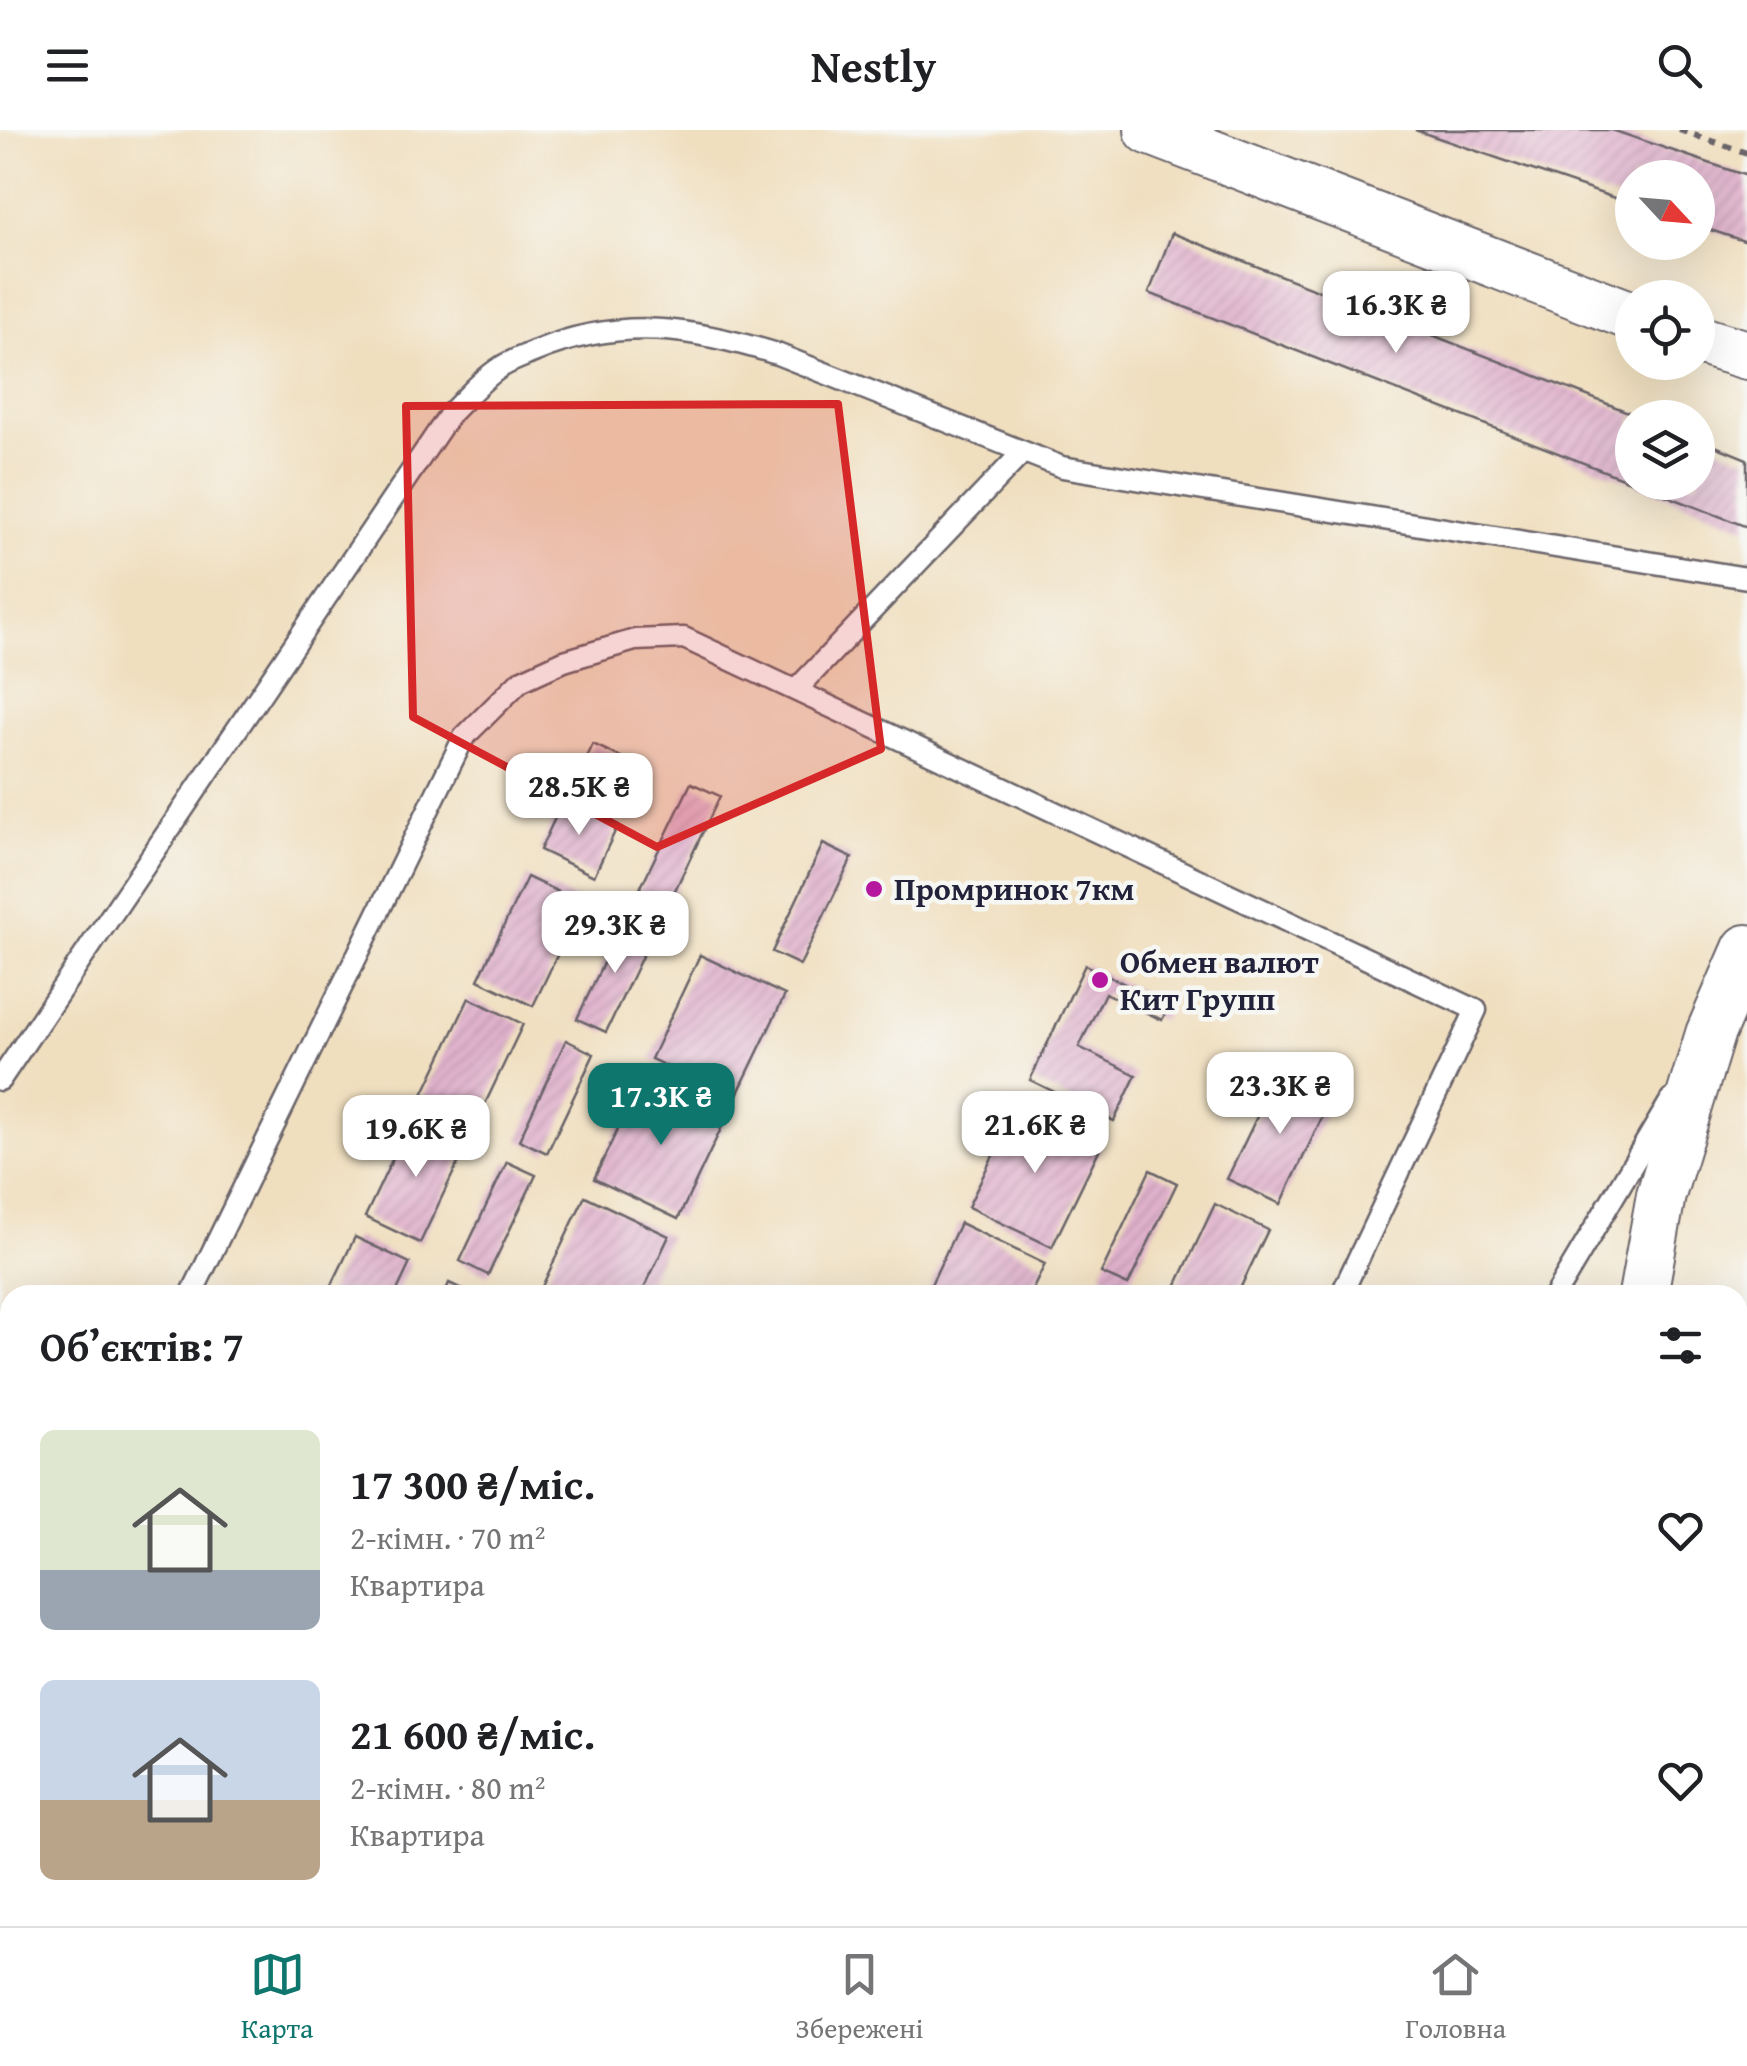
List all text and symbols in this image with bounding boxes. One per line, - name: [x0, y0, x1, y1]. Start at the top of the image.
- text: Nestly: [811, 33, 936, 98]
- icon: menu: [40, 38, 95, 93]
- icon: search: [1652, 38, 1707, 93]
- north arrow: [1615, 160, 1715, 260]
- map controls: [1615, 160, 1715, 500]
- pin: 16.3K ₴: [1304, 271, 1488, 356]
- text: 16.3K ₴: [1345, 280, 1447, 327]
- button: locate: [1615, 280, 1715, 380]
- button: layers: [1615, 400, 1715, 500]
- pin: 28.5K ₴: [487, 753, 671, 838]
- text: 28.5K ₴: [528, 762, 630, 809]
- place label: Промринок 7км: [894, 865, 1134, 912]
- marker: Промринок 7км: [863, 878, 885, 900]
- pin: 29.3K ₴: [523, 891, 707, 976]
- text: 29.3K ₴: [564, 900, 666, 947]
- place label: Обмен валют Кит Групп: [1120, 938, 1319, 1022]
- marker: Обмен валют Кит Групп: [1089, 969, 1111, 991]
- pin: 23.3K ₴: [1188, 1052, 1372, 1137]
- text: 23.3K ₴: [1229, 1061, 1331, 1108]
- pin: 17.3K ₴: [569, 1063, 753, 1148]
- text: 17.3K ₴: [610, 1072, 712, 1119]
- pin: 21.6K ₴: [943, 1091, 1127, 1176]
- pin: 19.6K ₴: [324, 1095, 508, 1180]
- text: 21.6K ₴: [984, 1100, 1086, 1147]
- text: 19.6K ₴: [365, 1104, 467, 1151]
- text: Об’єктів: 7: [40, 1315, 244, 1376]
- icon: filters: [1653, 1318, 1708, 1373]
- text: 17 300 ₴/міс.: [350, 1453, 595, 1514]
- icon: home: [120, 1470, 240, 1590]
- icon: heart: [1653, 1503, 1708, 1558]
- text: 2-кімн. · 70 m²: [350, 1514, 546, 1561]
- text: Квартира: [350, 1561, 485, 1608]
- text: 21 600 ₴/міс.: [350, 1703, 595, 1764]
- icon: home: [120, 1720, 240, 1840]
- icon: heart: [1653, 1753, 1708, 1808]
- text: 2-кімн. · 80 m²: [350, 1764, 546, 1811]
- text: Квартира: [350, 1811, 485, 1858]
- tab: Карта: [241, 1947, 313, 2048]
- tab: Збережені: [795, 1947, 923, 2048]
- tab: Головна: [1405, 1947, 1506, 2048]

